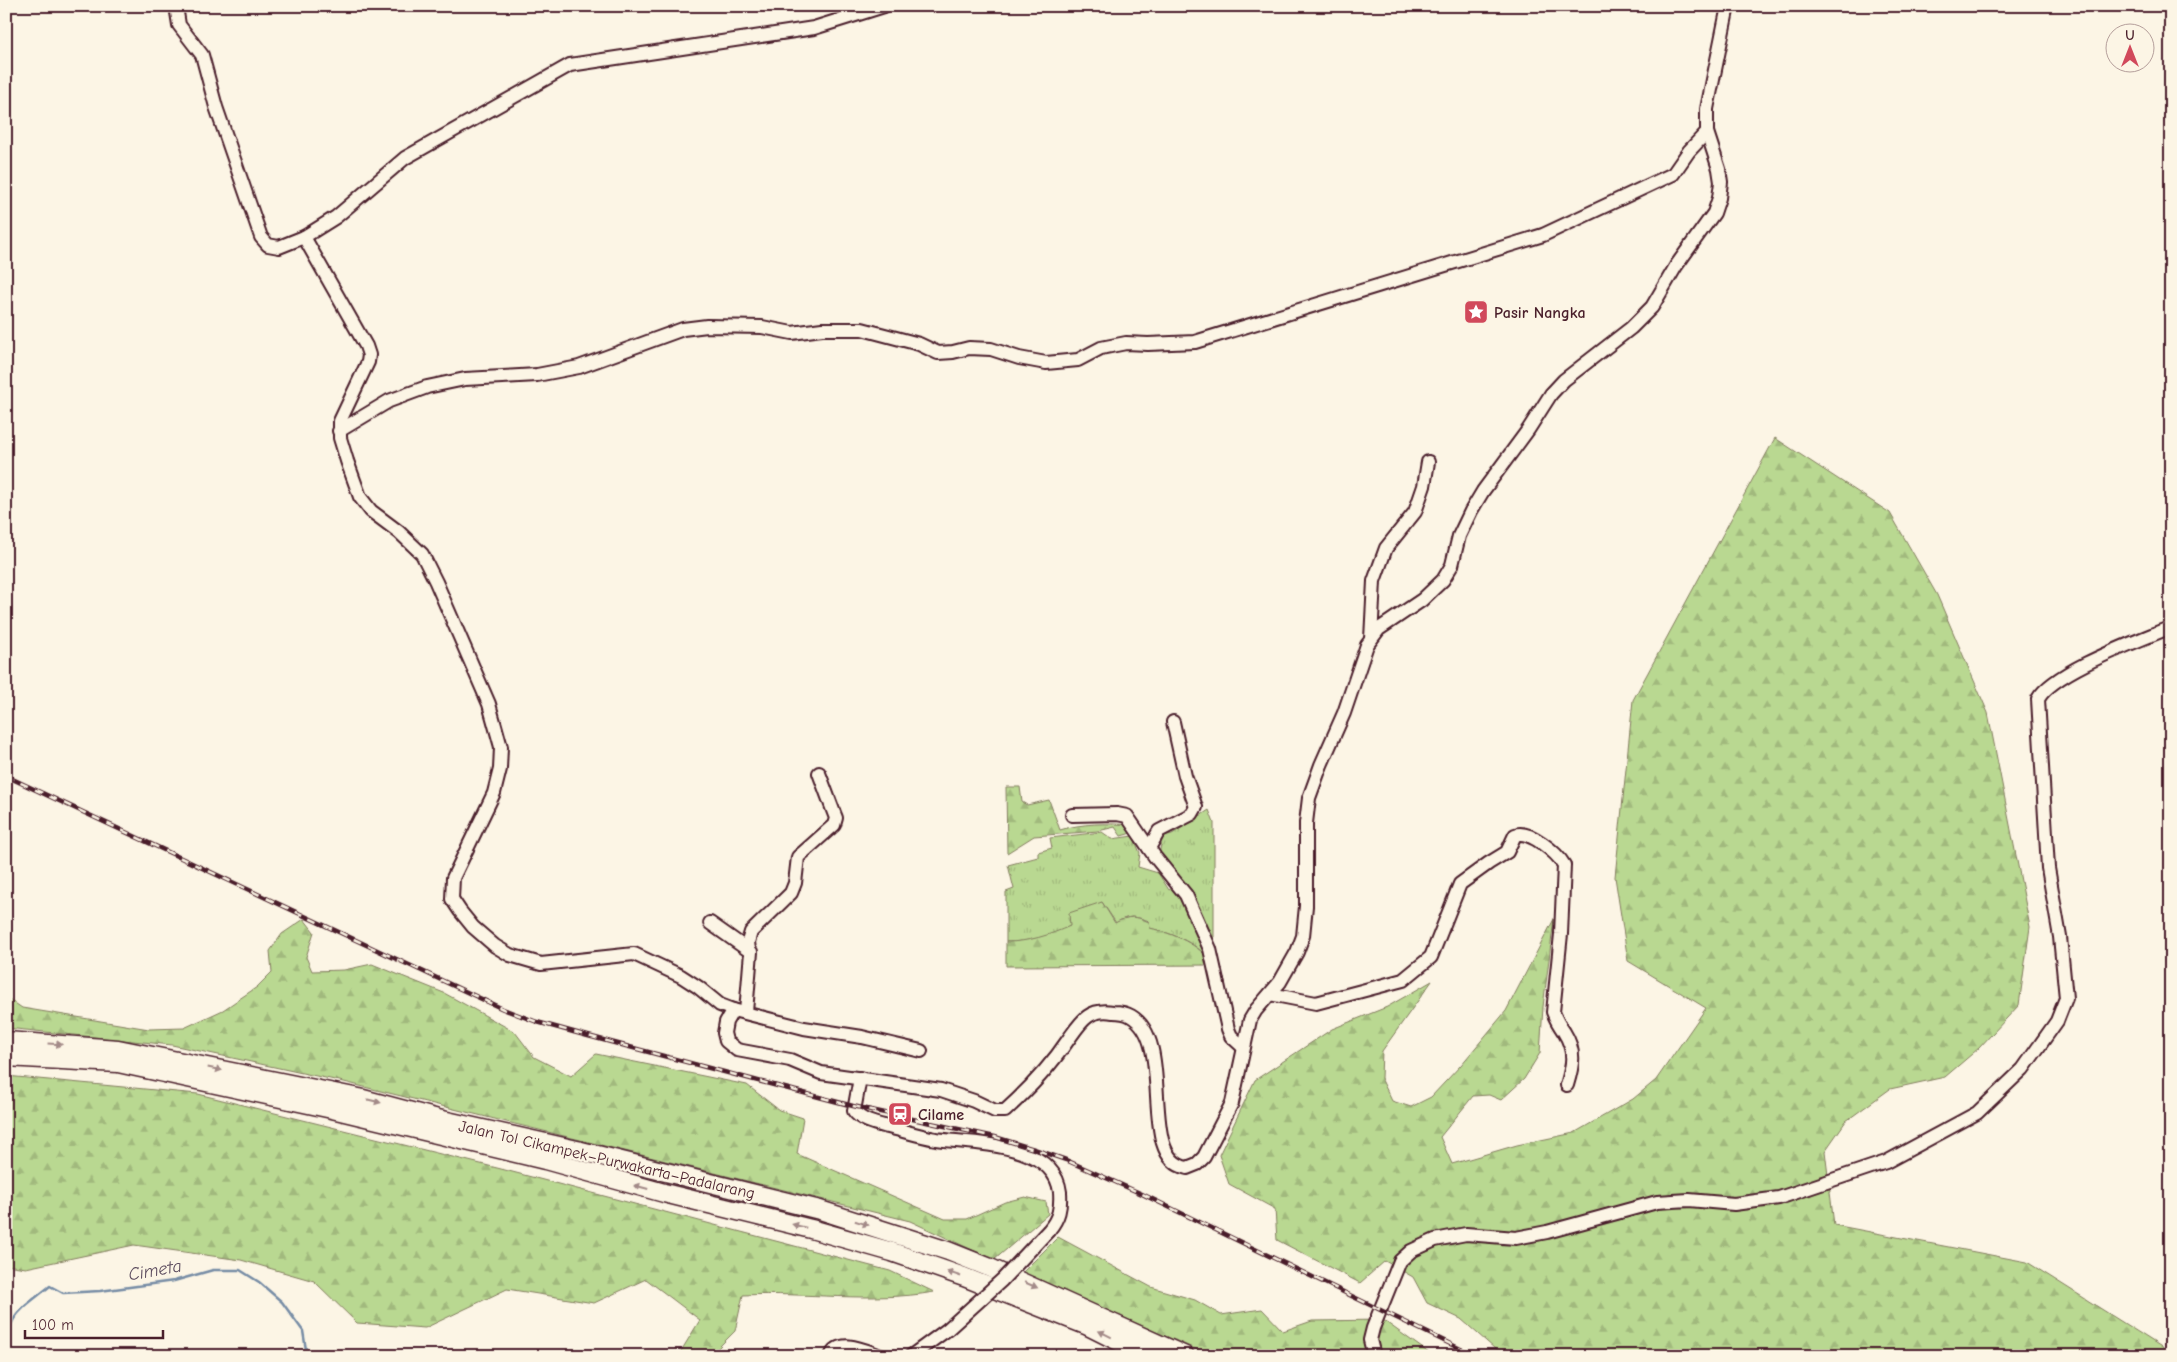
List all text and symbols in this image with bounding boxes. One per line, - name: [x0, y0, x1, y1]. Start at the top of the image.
- north arrow: [2104, 22, 2154, 72]
- text: U: [2125, 27, 2135, 44]
- place icon: Pasir Nangka: [1463, 299, 1489, 325]
- place label: Pasir Nangka: [1494, 304, 1586, 322]
- one-way arrow: [47, 1041, 63, 1049]
- one-way arrow: [208, 1066, 224, 1074]
- one-way arrow: [367, 1097, 382, 1105]
- station icon: Cilame: [887, 1101, 913, 1127]
- place label: Cilame: [918, 1106, 964, 1124]
- street label: Jalan Tol Cikampek–Purwakarta–Padalarang: [457, 1117, 757, 1203]
- one-way arrow: [633, 1183, 648, 1191]
- one-way arrow: [855, 1219, 870, 1227]
- one-way arrow: [791, 1222, 806, 1230]
- water label: Cimeta: [127, 1255, 183, 1285]
- one-way arrow: [946, 1270, 961, 1278]
- one-way arrow: [1024, 1282, 1038, 1290]
- scale bar: [25, 1307, 162, 1339]
- text: 100 m: [32, 1316, 74, 1334]
- one-way arrow: [1097, 1330, 1112, 1338]

